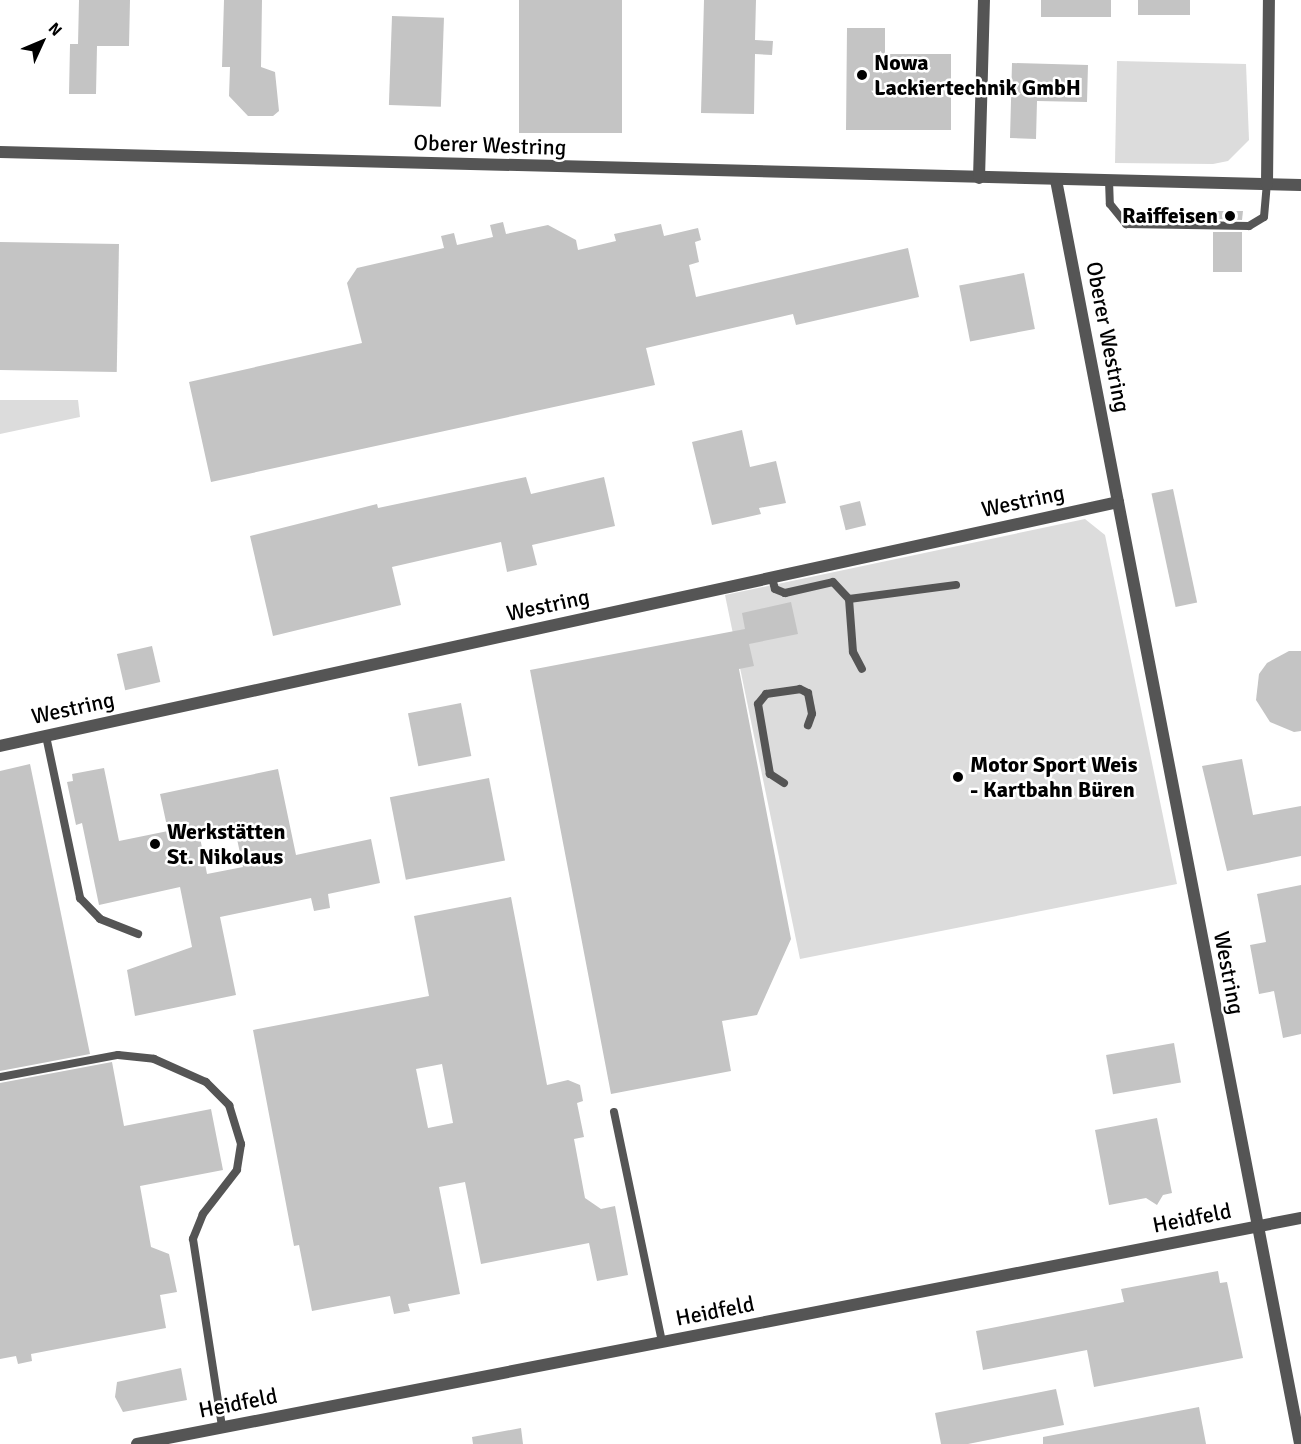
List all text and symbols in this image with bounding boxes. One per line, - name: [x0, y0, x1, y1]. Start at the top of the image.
- north arrow: [12, 12, 72, 72]
- text: N: [44, 19, 66, 40]
- place label: Nowa Lackiertechnik GmbH: [874, 49, 1081, 100]
- marker: Nowa Lackiertechnik GmbH: [855, 68, 869, 82]
- street label: Oberer Westring: [413, 129, 567, 161]
- place label: Raiffeisen: [1122, 203, 1218, 229]
- marker: Raiffeisen: [1223, 209, 1237, 223]
- street label: Oberer Westring: [1080, 259, 1136, 415]
- street label: Westring: [979, 479, 1067, 523]
- street label: Westring: [504, 583, 592, 627]
- street label: Westring: [29, 686, 117, 730]
- place label: Motor Sport Weis - Kartbahn Büren: [970, 751, 1137, 802]
- marker: Motor Sport Weis - Kartbahn Büren: [951, 770, 965, 784]
- place label: Werkstätten St. Nikolaus: [167, 818, 286, 870]
- marker: Werkstätten St. Nikolaus: [148, 837, 162, 851]
- street label: Westring: [1208, 929, 1250, 1017]
- street label: Heidfeld: [1150, 1197, 1234, 1239]
- street label: Heidfeld: [673, 1290, 757, 1332]
- street label: Heidfeld: [196, 1382, 280, 1424]

